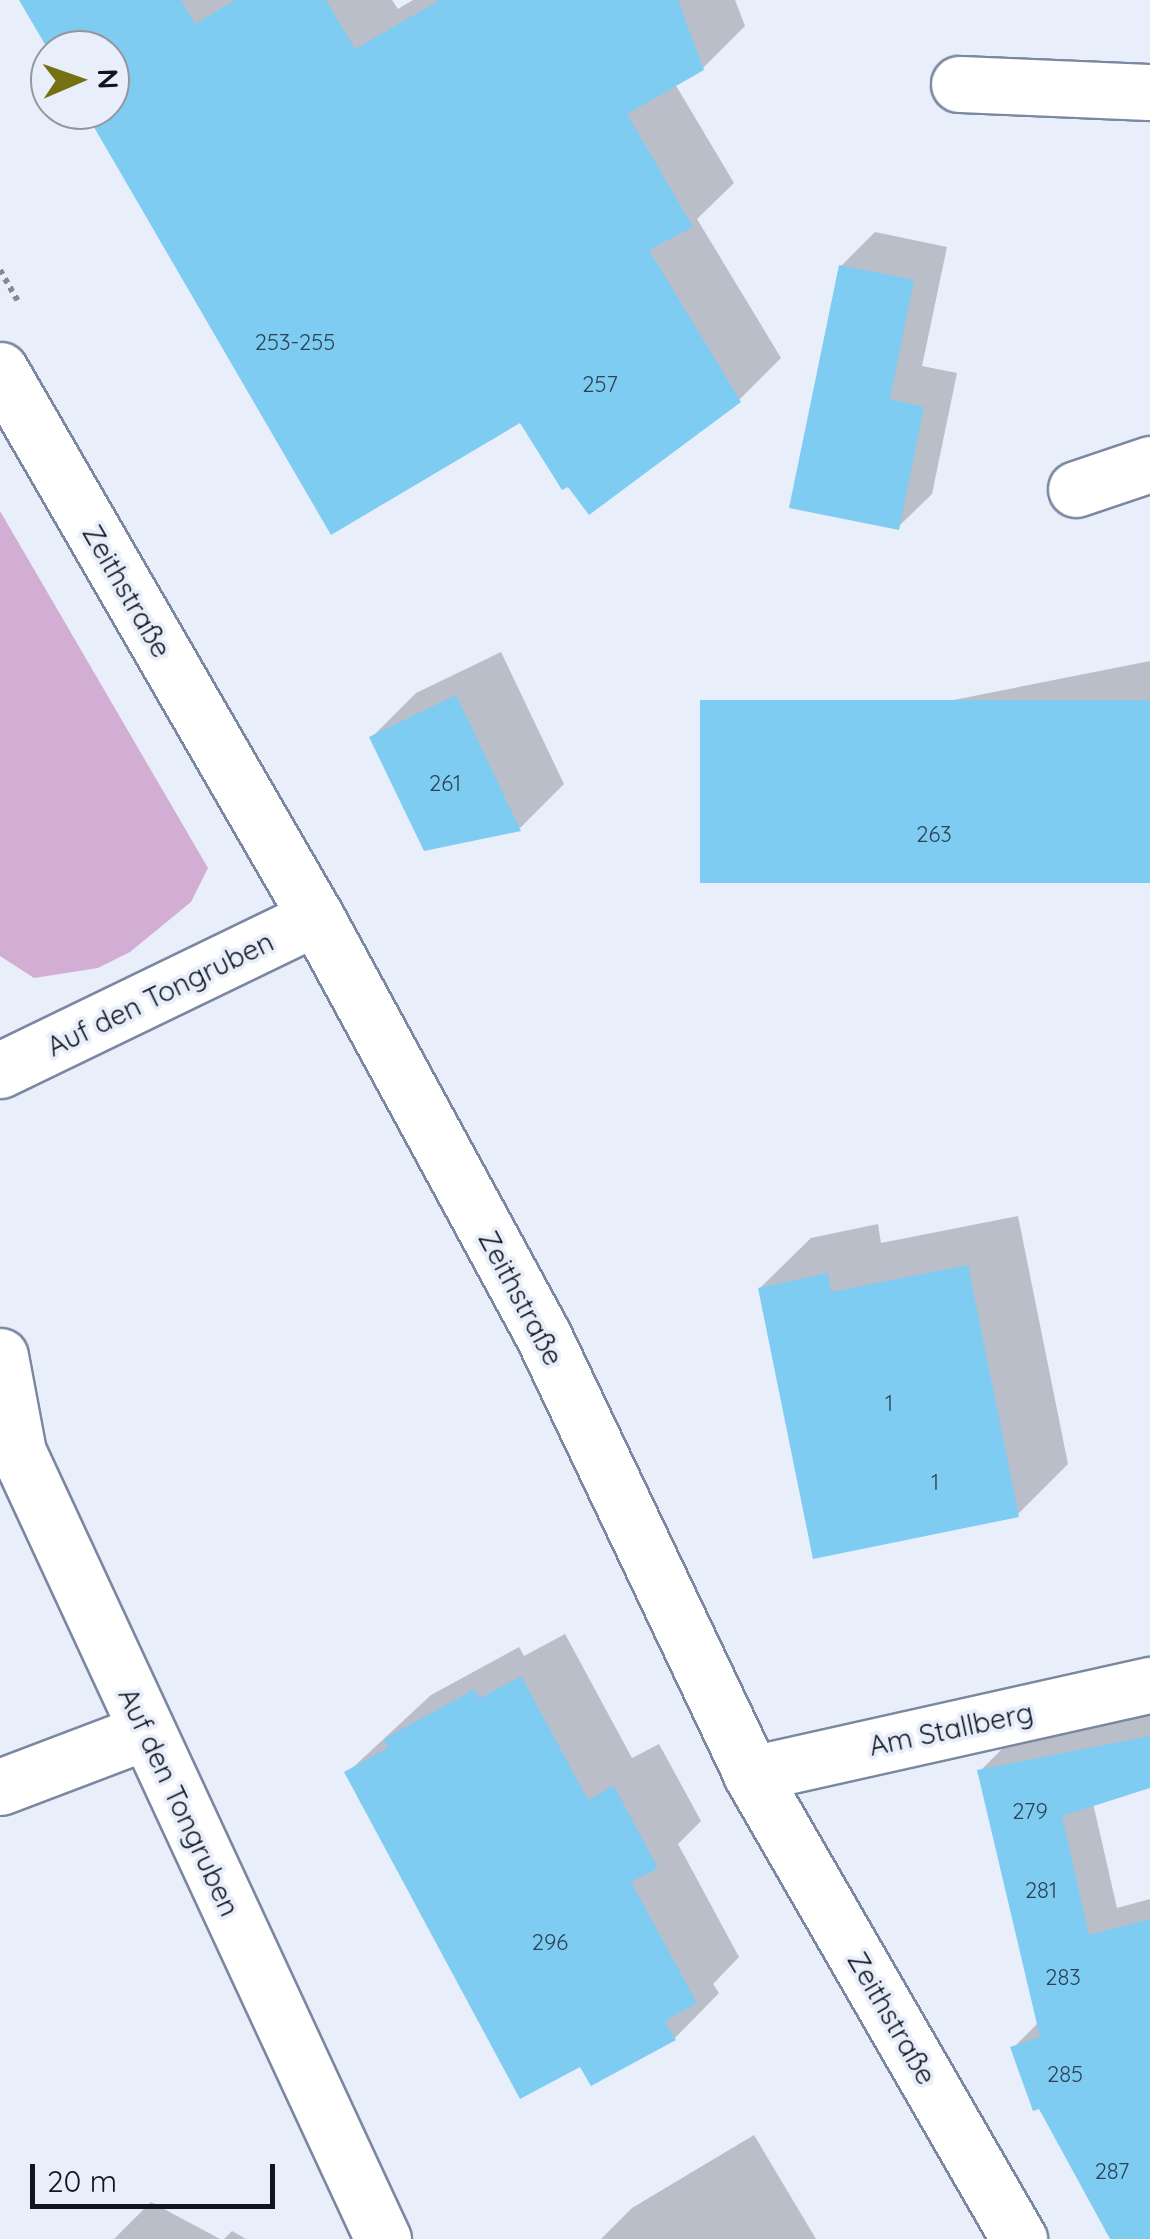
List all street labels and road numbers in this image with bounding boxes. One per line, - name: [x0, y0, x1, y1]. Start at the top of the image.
- street label: Zeithstraße: [75, 519, 179, 663]
- street label: Auf den Tongruben: [41, 925, 279, 1063]
- street label: Zeithstraße: [471, 1225, 571, 1371]
- street label: Auf den Tongruben: [111, 1683, 247, 1921]
- street label: Am Stallberg: [866, 1695, 1036, 1763]
- street label: Zeithstraße: [840, 1946, 944, 2090]

